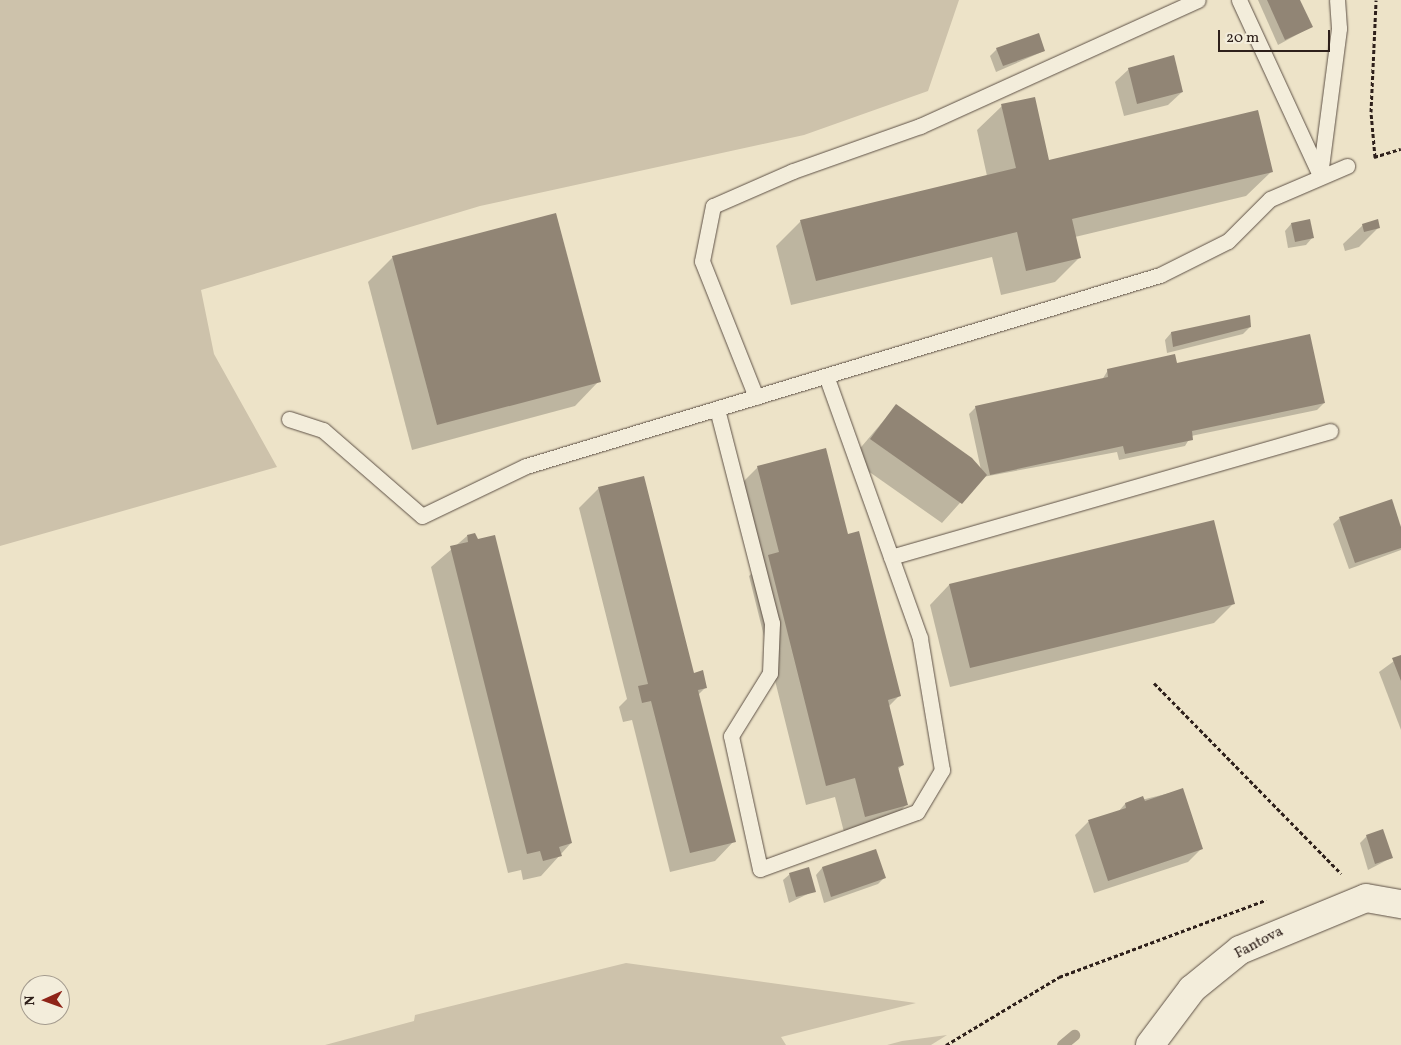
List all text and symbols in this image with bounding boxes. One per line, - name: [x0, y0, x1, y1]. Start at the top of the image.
- scale bar: [1221, 20, 1334, 52]
- text: 20 m: [1226, 28, 1259, 49]
- street label: Fantova: [1232, 923, 1286, 963]
- north arrow: [20, 975, 70, 1025]
- text: N: [21, 995, 40, 1006]

